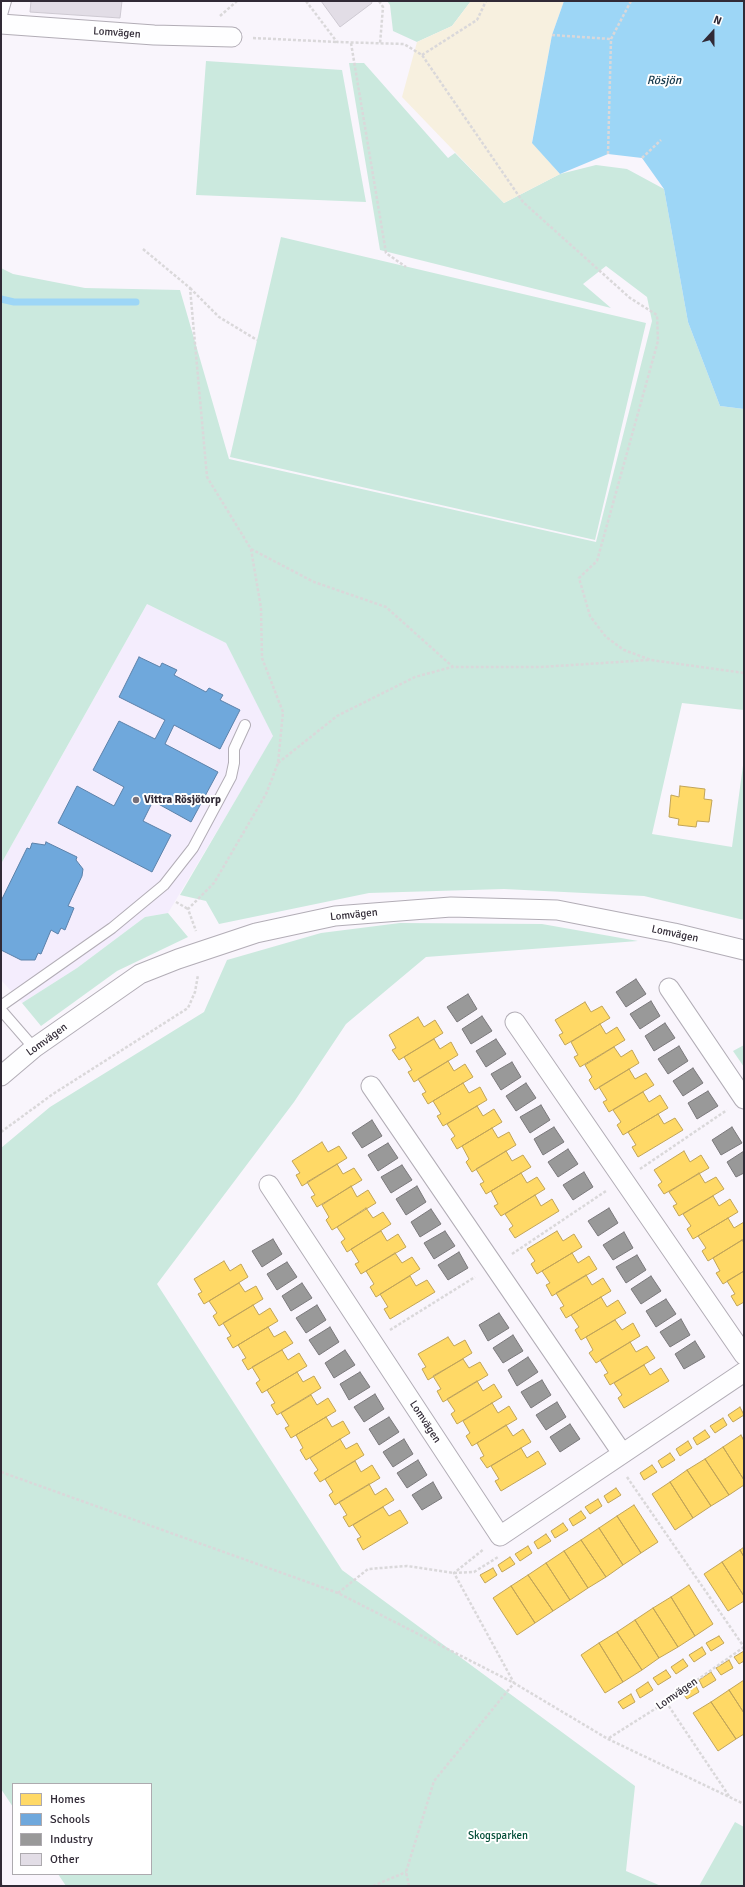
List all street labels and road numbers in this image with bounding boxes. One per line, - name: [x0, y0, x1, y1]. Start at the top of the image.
- street label: Lomvägen: [93, 25, 141, 41]
- street label: Lomvägen: [330, 906, 378, 924]
- street label: Lomvägen: [650, 923, 700, 945]
- street label: Lomvägen: [24, 1021, 70, 1059]
- street label: Lomvägen: [406, 1398, 444, 1446]
- street label: Lomvägen: [654, 1675, 700, 1713]

